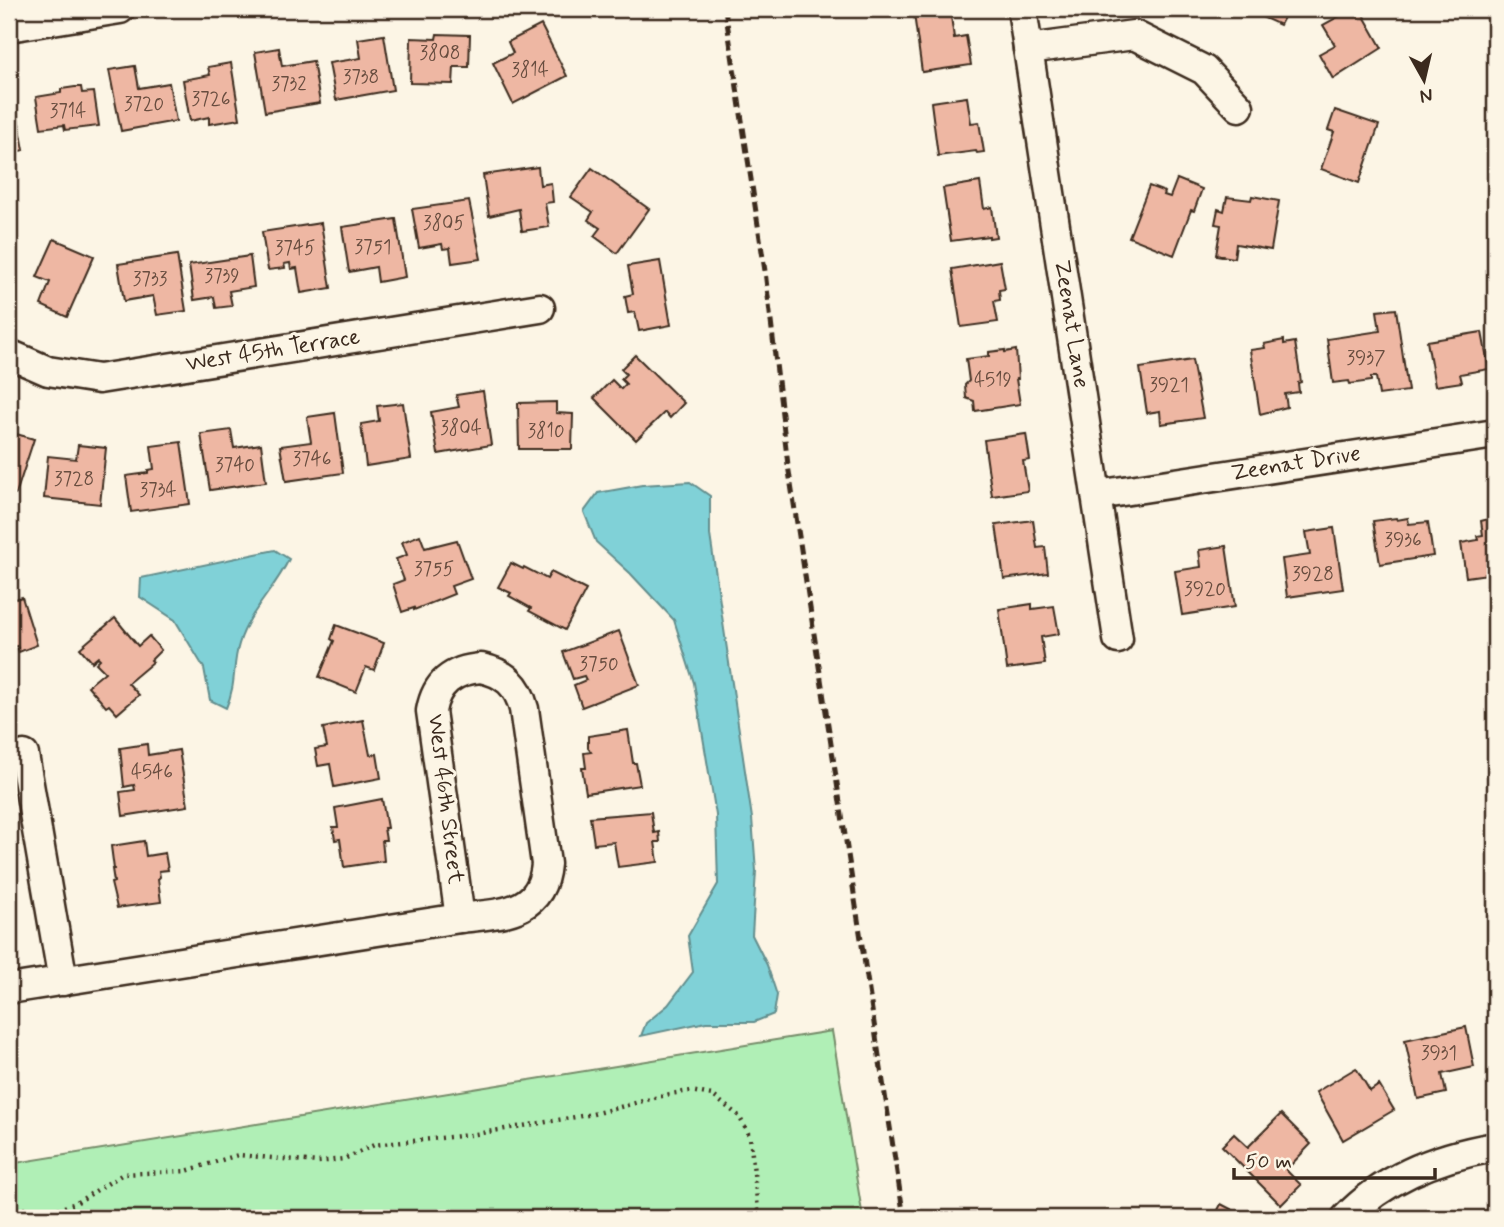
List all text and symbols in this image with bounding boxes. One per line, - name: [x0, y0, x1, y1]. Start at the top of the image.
- house number: 3808: [419, 41, 461, 66]
- north arrow: [1388, 46, 1458, 116]
- house number: 3814: [511, 58, 549, 83]
- house number: 3738: [343, 65, 379, 90]
- house number: 3732: [271, 72, 307, 97]
- text: N: [1418, 82, 1434, 109]
- house number: 3726: [191, 87, 231, 112]
- house number: 3720: [124, 92, 164, 117]
- house number: 3714: [50, 99, 86, 124]
- house number: 3805: [423, 211, 465, 236]
- house number: 3751: [354, 235, 392, 260]
- house number: 3745: [275, 236, 315, 261]
- street label: Zeenat Lane: [1046, 258, 1096, 390]
- house number: 3739: [204, 264, 240, 289]
- house number: 3733: [133, 267, 168, 292]
- street label: West 45th Terrace: [184, 322, 362, 380]
- house number: 3937: [1346, 346, 1386, 371]
- house number: 4519: [974, 368, 1012, 393]
- house number: 3921: [1149, 373, 1189, 398]
- house number: 3804: [440, 416, 482, 441]
- house number: 3810: [527, 419, 565, 444]
- street label: Zeenat Drive: [1229, 439, 1363, 489]
- house number: 3746: [292, 447, 332, 472]
- house number: 3740: [215, 453, 255, 478]
- house number: 3728: [54, 467, 94, 492]
- house number: 3734: [140, 478, 176, 503]
- house number: 3936: [1384, 528, 1422, 553]
- house number: 3755: [414, 557, 454, 582]
- house number: 3928: [1292, 562, 1334, 587]
- house number: 3920: [1184, 577, 1226, 602]
- house number: 3750: [579, 652, 619, 677]
- street label: West 46th Street: [420, 712, 470, 886]
- house number: 4546: [131, 760, 173, 785]
- house number: 3931: [1421, 1041, 1457, 1066]
- scale bar: [1234, 1136, 1436, 1180]
- text: 50 m: [1245, 1148, 1292, 1176]

